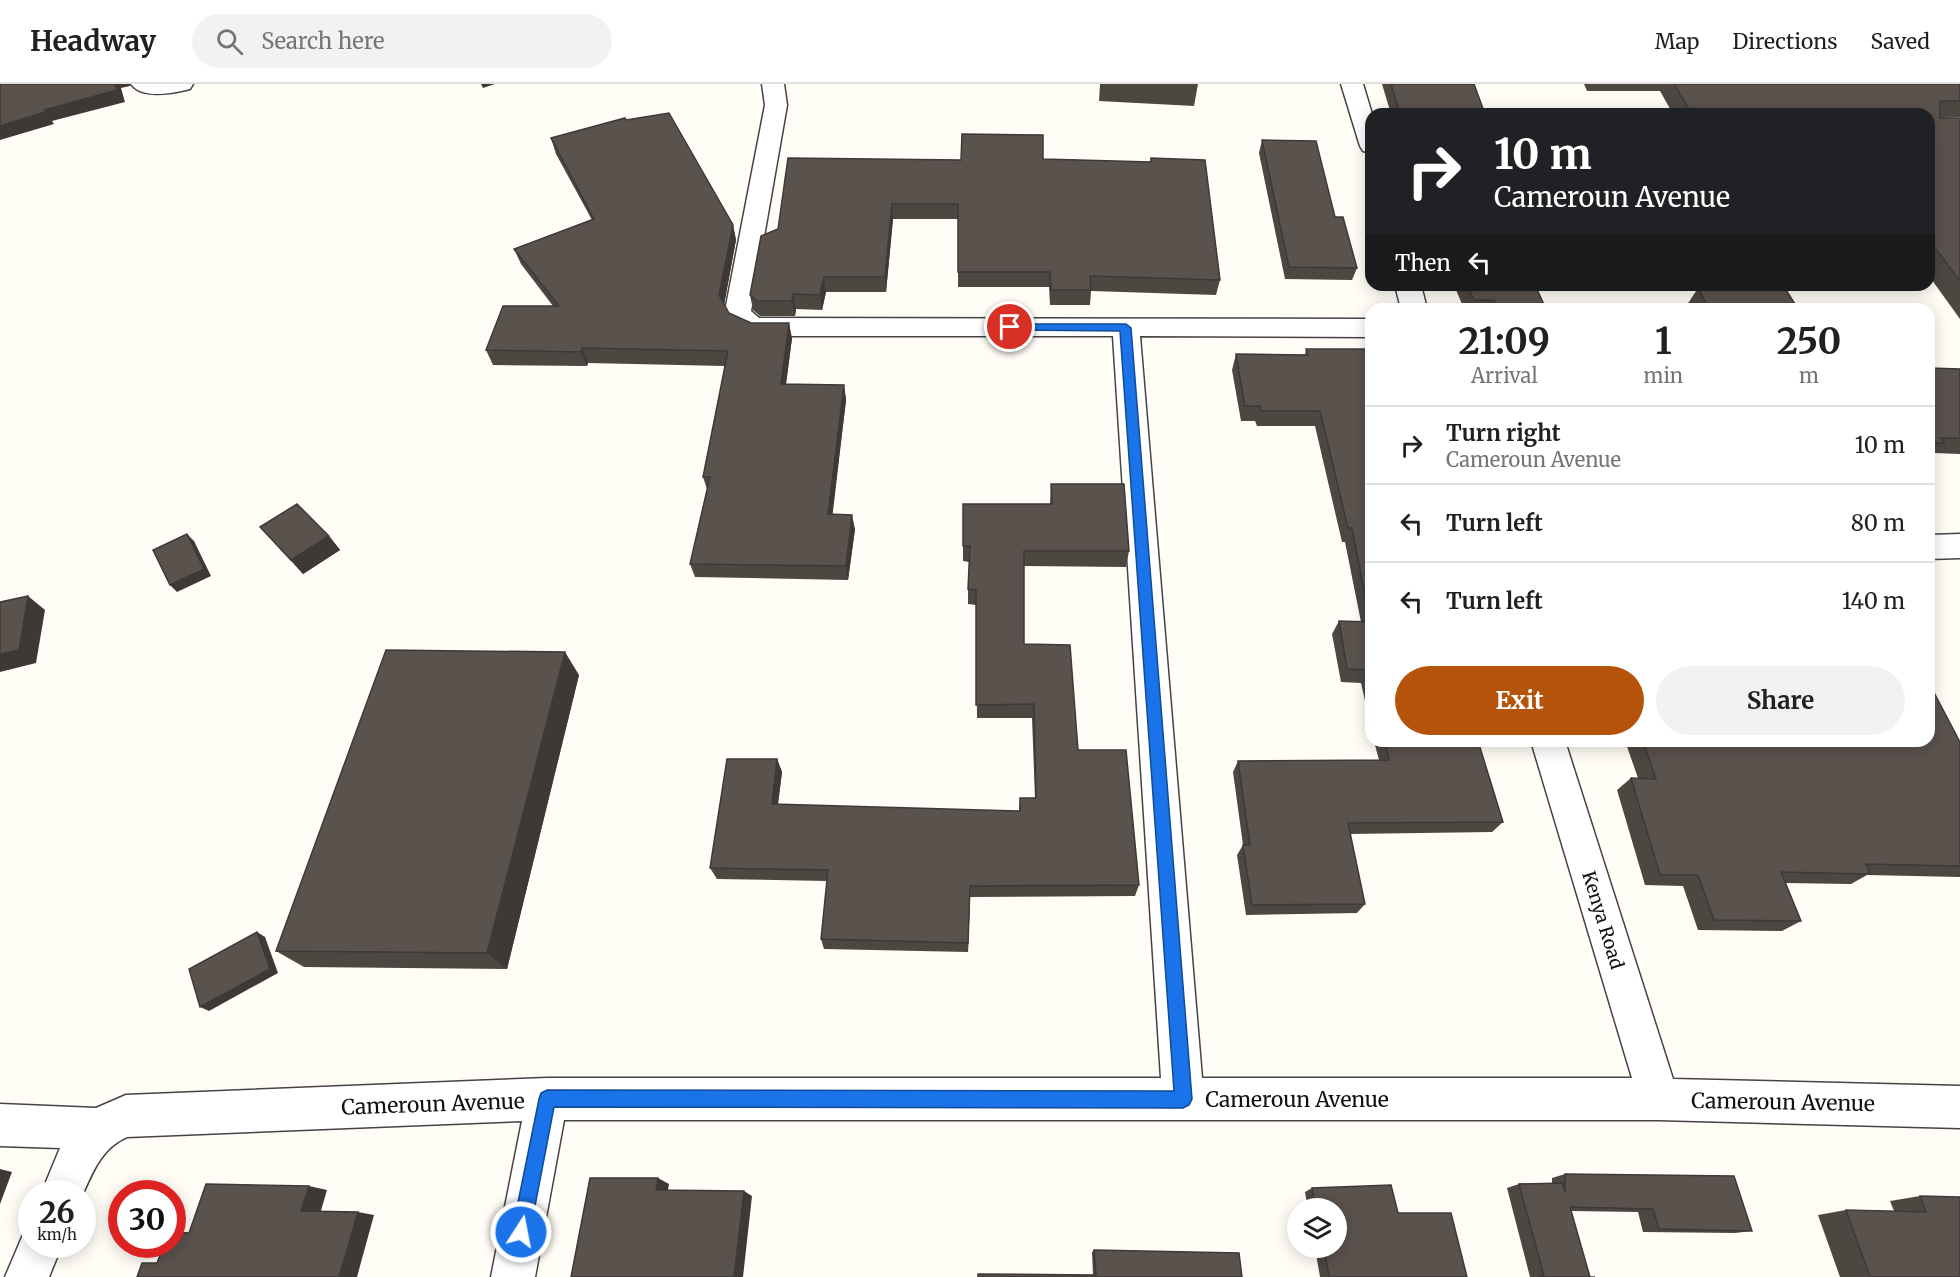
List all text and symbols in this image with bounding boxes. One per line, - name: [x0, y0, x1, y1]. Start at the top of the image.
- search box: [192, 14, 612, 68]
- text: Headway: [30, 23, 156, 59]
- icon: search: [213, 25, 246, 58]
- text: Search here: [261, 27, 385, 55]
- text: Map: [1655, 28, 1699, 55]
- text: Directions: [1732, 28, 1837, 55]
- text: Saved: [1870, 28, 1930, 55]
- text: 10 m: [1494, 128, 1592, 180]
- icon: right: [1395, 132, 1473, 210]
- text: Cameroun Avenue: [1494, 180, 1730, 214]
- icon: left: [1463, 246, 1496, 279]
- text: Then: [1395, 249, 1451, 277]
- pin: [984, 301, 1035, 352]
- icon: arrive: [993, 310, 1026, 343]
- text: 21:09: [1459, 319, 1550, 364]
- text: 1: [1655, 319, 1672, 364]
- text: 250: [1777, 319, 1841, 364]
- text: Arrival: [1471, 363, 1538, 388]
- text: min: [1644, 363, 1683, 388]
- text: m: [1799, 363, 1819, 388]
- text: Turn right: [1446, 419, 1560, 447]
- icon: right: [1395, 429, 1428, 462]
- text: 10 m: [1855, 431, 1905, 459]
- text: Cameroun Avenue: [1446, 447, 1621, 472]
- icon: left: [1395, 507, 1428, 540]
- text: Turn left: [1446, 509, 1543, 537]
- text: 80 m: [1851, 509, 1905, 537]
- icon: left: [1395, 585, 1428, 618]
- text: Turn left: [1446, 587, 1543, 615]
- text: 140 m: [1842, 587, 1905, 615]
- button: Exit: [1395, 666, 1644, 735]
- button: Share: [1656, 666, 1905, 735]
- street label: Kenya Road: [1577, 868, 1629, 972]
- street label: Cameroun Avenue: [1205, 1086, 1389, 1113]
- street label: Cameroun Avenue: [341, 1087, 525, 1121]
- street label: Cameroun Avenue: [1691, 1087, 1875, 1117]
- speed limit sign: 30: [108, 1180, 186, 1258]
- text: 26: [39, 1193, 75, 1231]
- map controls: [1287, 1198, 1347, 1258]
- button: layers: [1287, 1198, 1347, 1258]
- position arrow: [489, 1200, 553, 1264]
- text: km/h: [37, 1225, 77, 1244]

